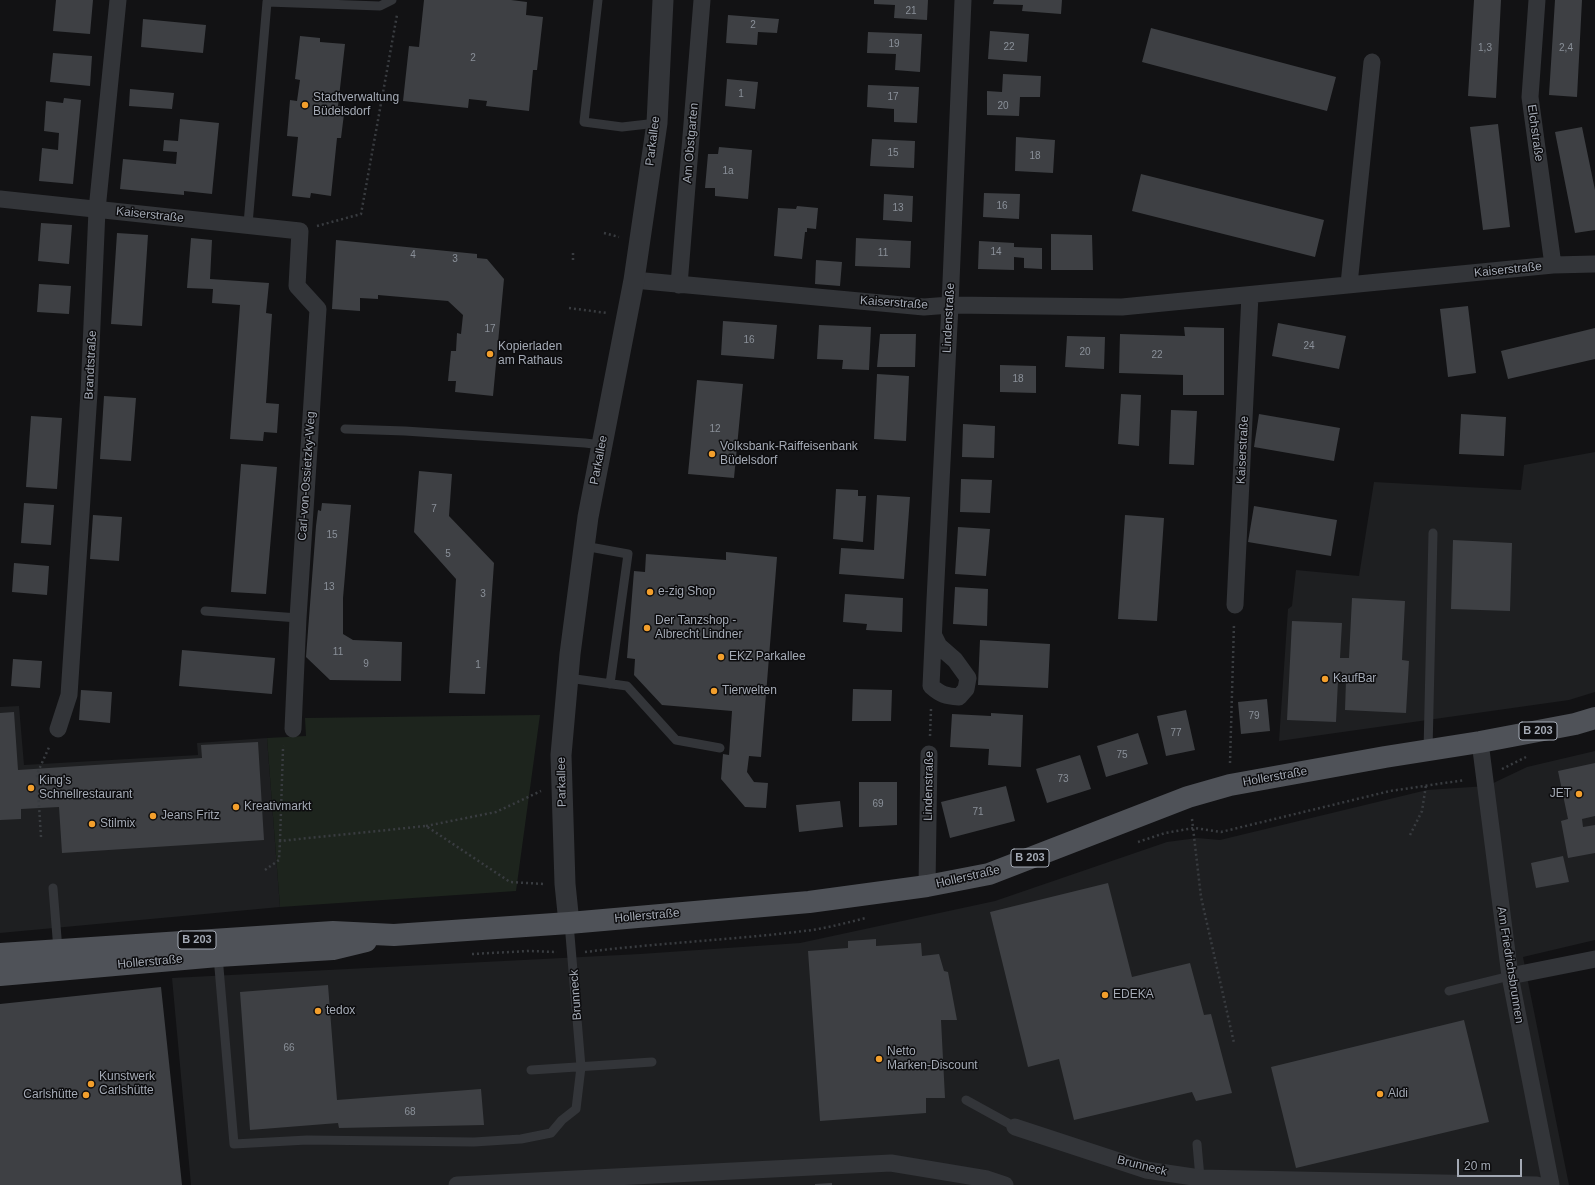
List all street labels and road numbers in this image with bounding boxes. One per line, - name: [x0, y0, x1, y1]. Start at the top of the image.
- street label: Am Obstgarten: [680, 102, 702, 184]
- street label: Elchstraße: [1524, 104, 1546, 162]
- street label: Parkallee: [643, 115, 663, 167]
- street label: Kaiserstraße: [115, 204, 185, 226]
- street label: Kaiserstraße: [1473, 259, 1543, 281]
- street label: Lindenstraße: [940, 283, 958, 353]
- street label: Kaiserstraße: [860, 293, 928, 313]
- street label: Brandtstraße: [82, 330, 100, 400]
- street label: Carl-von-Ossietzky-Weg: [295, 411, 319, 541]
- street label: Kaiserstraße: [1234, 416, 1252, 484]
- street label: Parkallee: [587, 434, 611, 486]
- road number: B 203: [1519, 722, 1557, 740]
- street label: Lindenstraße: [921, 751, 937, 821]
- street label: Parkallee: [554, 757, 570, 807]
- street label: Hollerstraße: [1242, 764, 1308, 790]
- road number: B 203: [1011, 849, 1049, 867]
- street label: Hollerstraße: [935, 863, 1001, 891]
- street label: Hollerstraße: [614, 906, 680, 926]
- street label: Am Friedrichsbrunnen: [1494, 906, 1526, 1024]
- road number: B 203: [178, 931, 216, 949]
- street label: Hollerstraße: [117, 952, 183, 972]
- street label: Brunneck: [567, 969, 585, 1021]
- street label: Brunneck: [1116, 1153, 1168, 1179]

